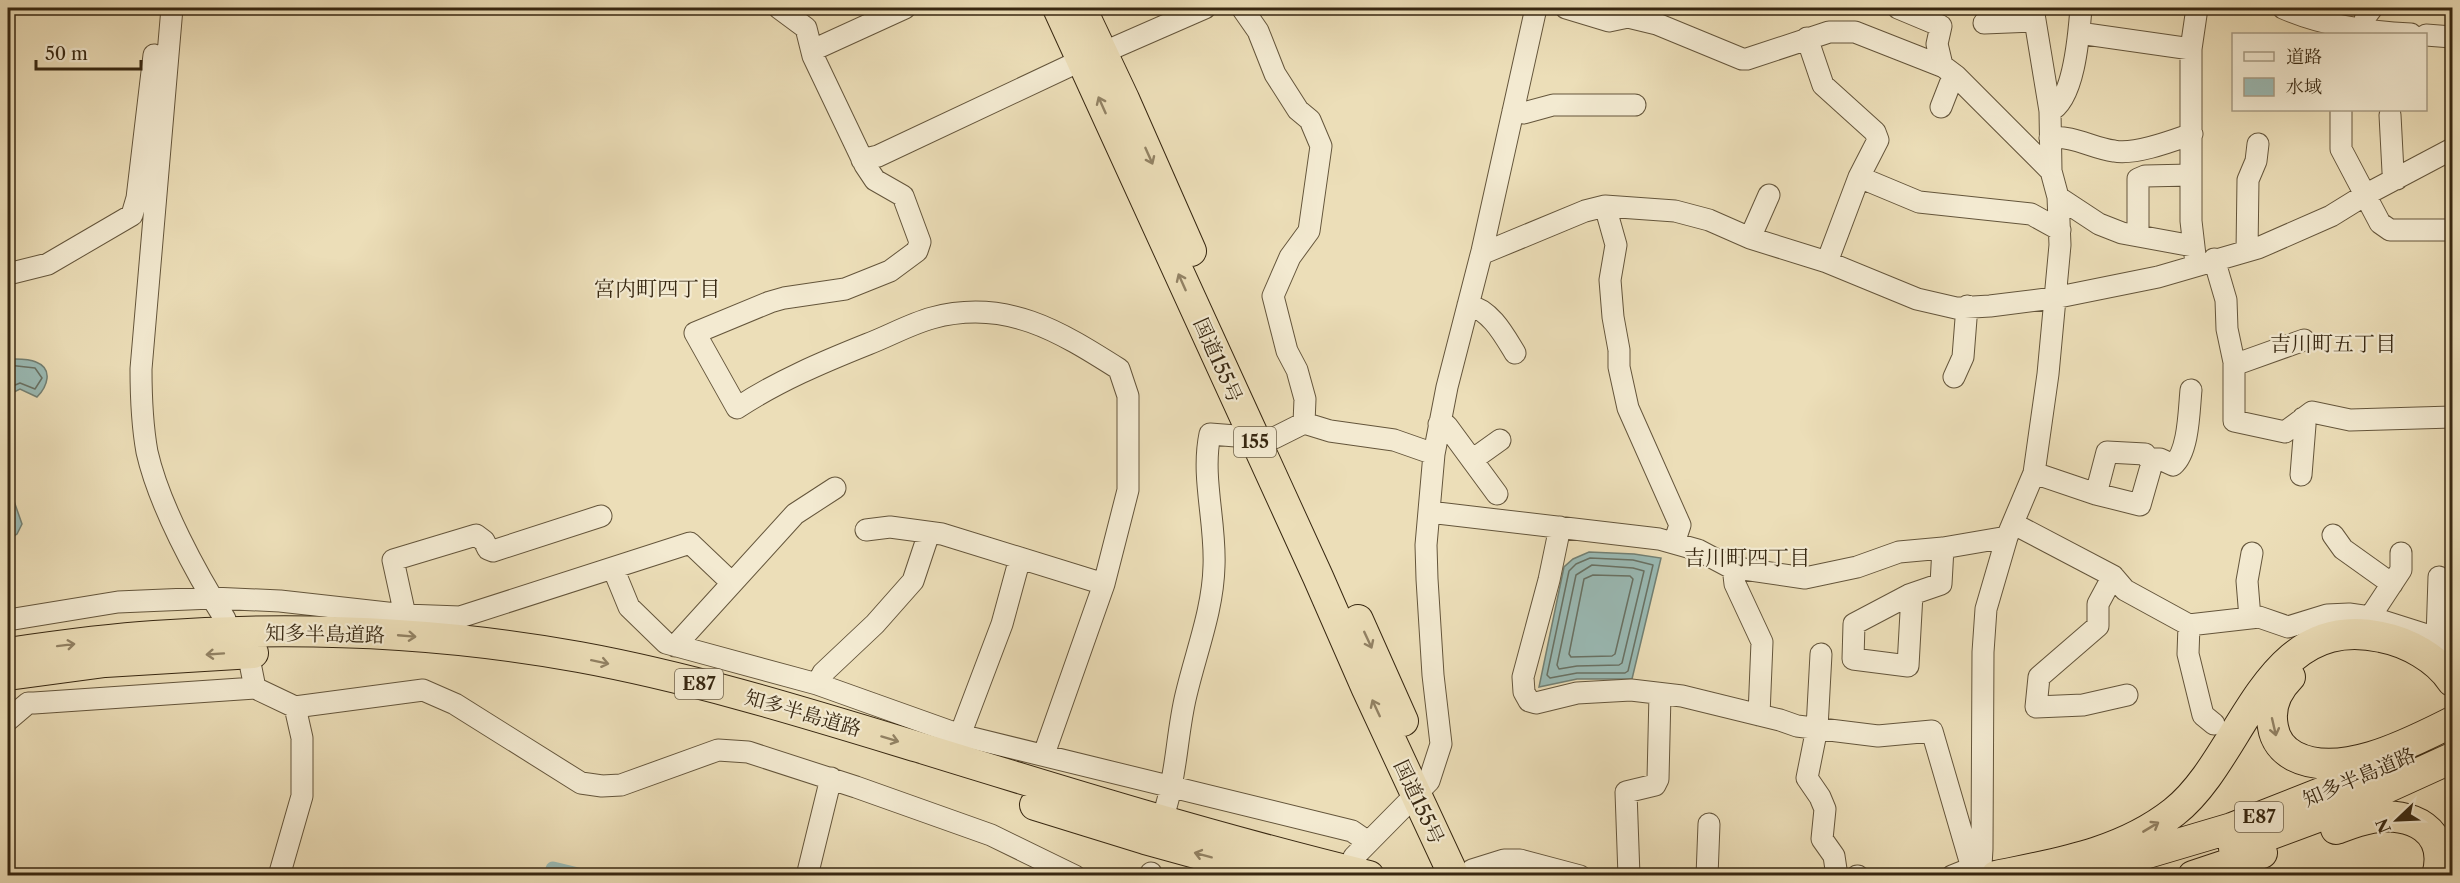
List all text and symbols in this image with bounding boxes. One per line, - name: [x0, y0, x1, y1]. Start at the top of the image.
- scale bar: [36, 33, 141, 71]
- legend: [2232, 33, 2427, 111]
- text: 50 m: [45, 43, 88, 65]
- text: 道路: [2286, 46, 2322, 68]
- text: 水域: [2286, 76, 2322, 98]
- one-way arrow: [1095, 96, 1107, 114]
- one-way arrow: [1144, 146, 1155, 165]
- one-way arrow: [1176, 274, 1188, 292]
- district label: 宮内町四丁目: [594, 276, 720, 301]
- street label: 国道155号: [1189, 314, 1247, 406]
- district label: 吉川町五丁目: [2270, 331, 2396, 356]
- road number: 155: [1234, 427, 1276, 457]
- district label: 吉川町四丁目: [1684, 545, 1810, 570]
- street label: 知多半島道路: [265, 621, 385, 647]
- one-way arrow: [396, 631, 416, 642]
- one-way arrow: [1362, 631, 1374, 649]
- one-way arrow: [55, 640, 75, 651]
- one-way arrow: [206, 648, 226, 659]
- one-way arrow: [590, 656, 609, 668]
- road number: E87: [675, 669, 723, 699]
- street label: 知多半島道路: [742, 685, 864, 741]
- one-way arrow: [1369, 700, 1381, 718]
- one-way arrow: [2269, 717, 2280, 736]
- one-way arrow: [880, 734, 899, 745]
- street label: 知多半島道路: [2299, 743, 2419, 811]
- street label: 国道155号: [1389, 756, 1449, 848]
- north arrow: [2367, 790, 2427, 850]
- road number: E87: [2235, 802, 2283, 832]
- text: N: [2371, 815, 2395, 836]
- one-way arrow: [2142, 821, 2159, 833]
- one-way arrow: [1194, 848, 1213, 860]

